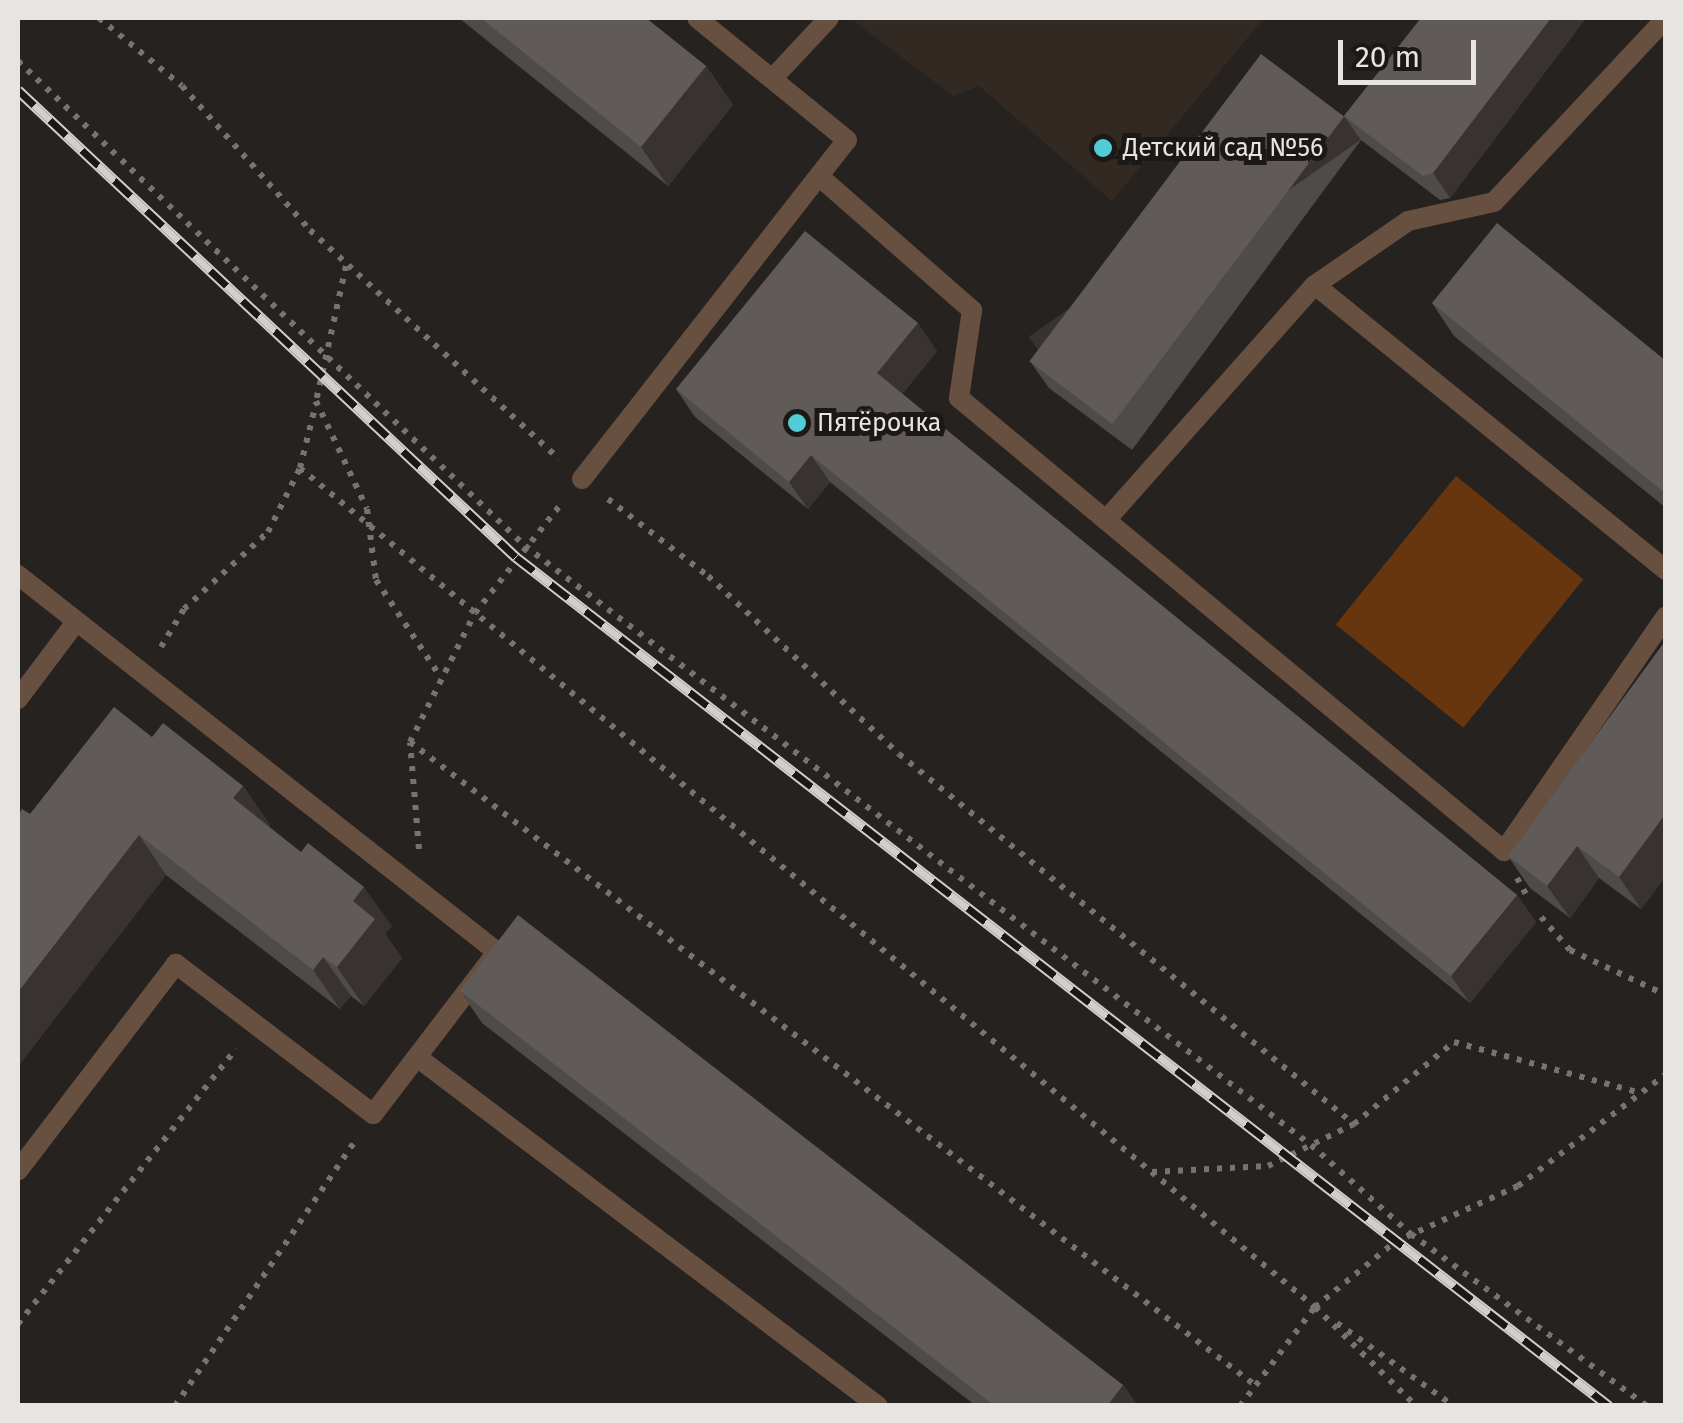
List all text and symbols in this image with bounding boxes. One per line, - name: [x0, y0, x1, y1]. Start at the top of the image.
- scale bar: [1343, 20, 1480, 82]
- text: 20 m: [1355, 39, 1420, 75]
- place label: Детский сад №56: [1123, 133, 1323, 163]
- marker: Детский сад №56: [1092, 137, 1114, 159]
- place label: Пятёрочка: [817, 408, 941, 438]
- marker: Пятёрочка: [786, 412, 808, 434]

